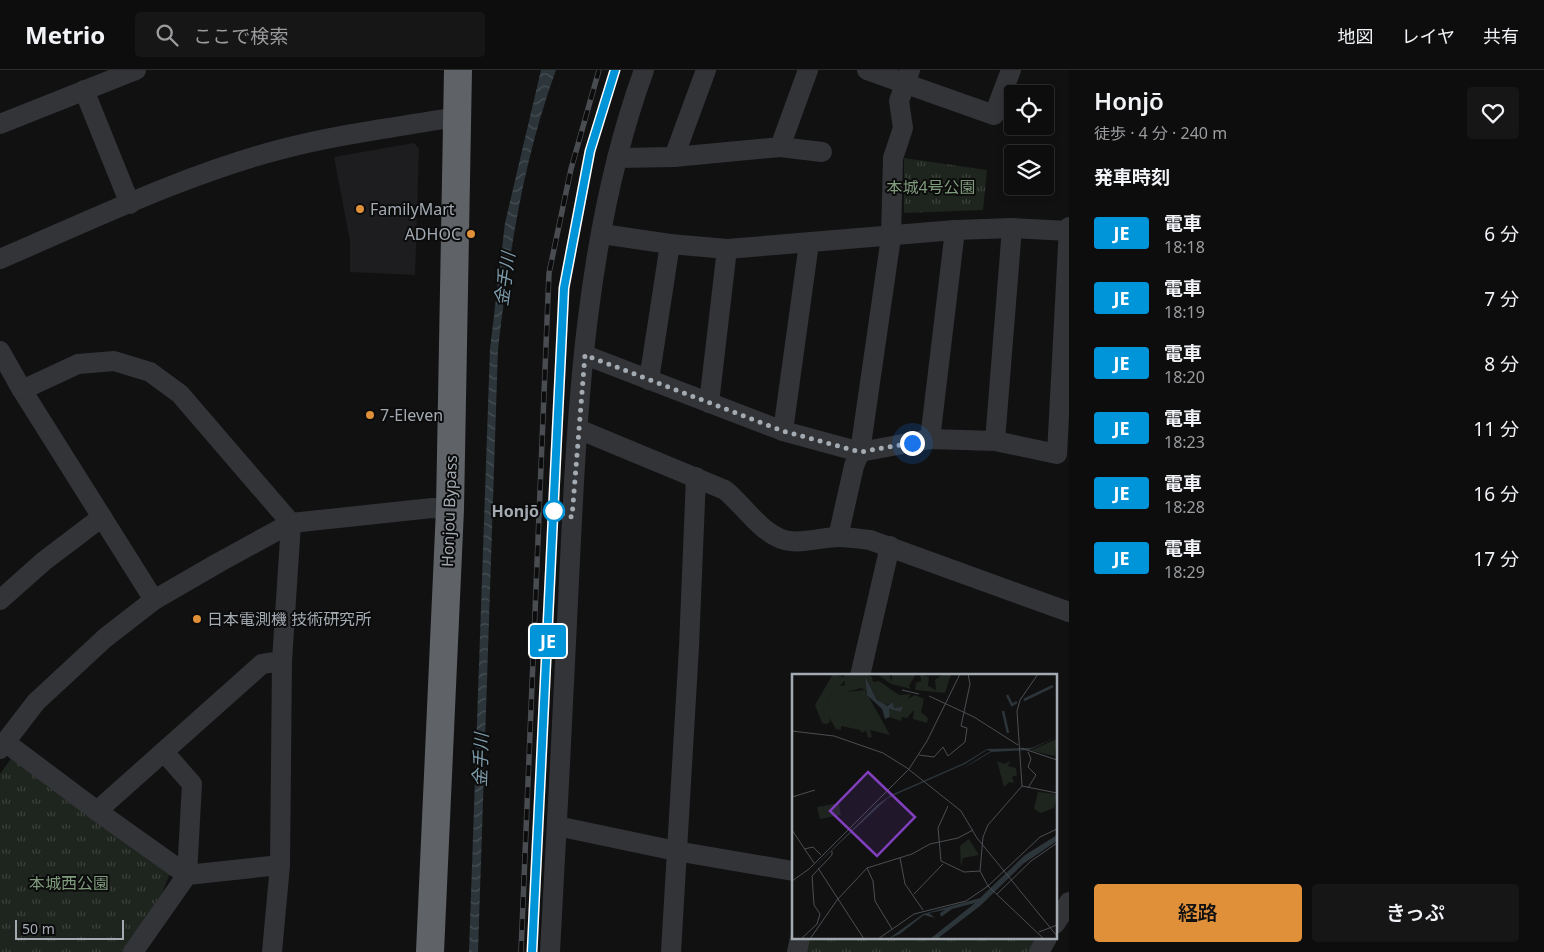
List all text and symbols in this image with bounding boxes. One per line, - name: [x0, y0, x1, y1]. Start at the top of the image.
- search box: [135, 12, 485, 57]
- text: Metrio: [25, 18, 105, 51]
- icon: search: [153, 21, 181, 49]
- text: ここで検索: [193, 23, 288, 49]
- text: 地図: [1338, 24, 1374, 48]
- text: レイヤ: [1402, 24, 1455, 48]
- text: 共有: [1483, 24, 1519, 48]
- text: Honjō: [1094, 84, 1164, 117]
- map controls: [1004, 85, 1054, 195]
- button: locate: [1004, 85, 1054, 135]
- button: heart: [1467, 87, 1519, 139]
- text: 徒歩 · 4 分 · 240 m: [1094, 122, 1227, 144]
- button: layers: [1004, 145, 1054, 195]
- text: 発車時刻: [1094, 164, 1170, 190]
- park label: 本城4号公園: [886, 176, 976, 198]
- place label: FamilyMart: [370, 198, 455, 220]
- marker: FamilyMart: [354, 203, 366, 215]
- text: 電車: [1164, 210, 1202, 236]
- text: JE: [1113, 221, 1130, 245]
- text: 6 分: [1484, 221, 1519, 247]
- place label: ADHOC: [405, 223, 461, 245]
- marker: ADHOC: [465, 228, 477, 240]
- text: 18:18: [1164, 236, 1205, 258]
- water label: 金手川: [488, 249, 520, 307]
- text: 電車: [1164, 275, 1202, 301]
- text: JE: [1113, 286, 1130, 310]
- text: 7 分: [1484, 286, 1519, 312]
- text: 18:19: [1164, 301, 1205, 323]
- text: 電車: [1164, 340, 1202, 366]
- text: JE: [1113, 351, 1130, 375]
- text: 8 分: [1484, 351, 1519, 377]
- text: 18:20: [1164, 366, 1205, 388]
- place label: 7-Eleven: [380, 404, 443, 426]
- text: 電車: [1164, 405, 1202, 431]
- marker: 7-Eleven: [364, 409, 376, 421]
- text: JE: [1113, 416, 1130, 440]
- text: 11 分: [1473, 416, 1519, 442]
- your location: [900, 431, 925, 456]
- text: 18:23: [1164, 431, 1205, 453]
- street label: Honjou Bypass: [436, 455, 462, 567]
- text: 電車: [1164, 470, 1202, 496]
- text: JE: [1113, 481, 1130, 505]
- text: 16 分: [1473, 481, 1519, 507]
- text: 18:28: [1164, 496, 1205, 518]
- place label: Honjō: [492, 500, 539, 522]
- marker: Honjō: [543, 500, 565, 522]
- text: 電車: [1164, 535, 1202, 561]
- text: JE: [1113, 546, 1130, 570]
- text: 17 分: [1473, 546, 1519, 572]
- text: 18:29: [1164, 561, 1205, 583]
- place label: 日本電測機 技術研究所: [207, 608, 371, 630]
- marker: 日本電測機 技術研究所: [191, 613, 203, 625]
- line badge: JE: [526, 625, 570, 657]
- text: JE: [540, 629, 556, 653]
- inset map: [792, 674, 1056, 940]
- water label: 金手川: [467, 731, 493, 787]
- park label: 本城西公園: [29, 872, 109, 894]
- button: 経路: [1094, 884, 1302, 942]
- button: きっぷ: [1312, 884, 1519, 942]
- scale bar: [15, 917, 124, 940]
- text: 50 m: [22, 919, 55, 938]

